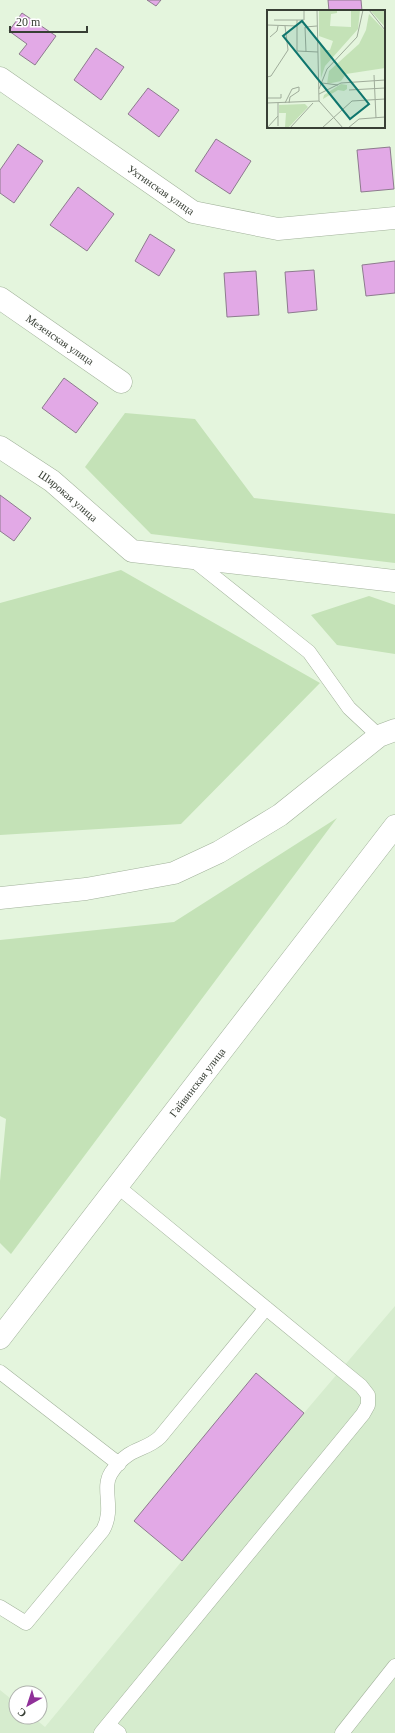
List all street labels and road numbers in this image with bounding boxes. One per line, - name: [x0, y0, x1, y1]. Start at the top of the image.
- street label: Ухтинская улица: [125, 162, 197, 217]
- street label: Мезенская улица: [24, 312, 96, 367]
- street label: Широкая улица: [36, 468, 100, 524]
- street label: Гайвинская улица: [167, 1045, 228, 1119]

